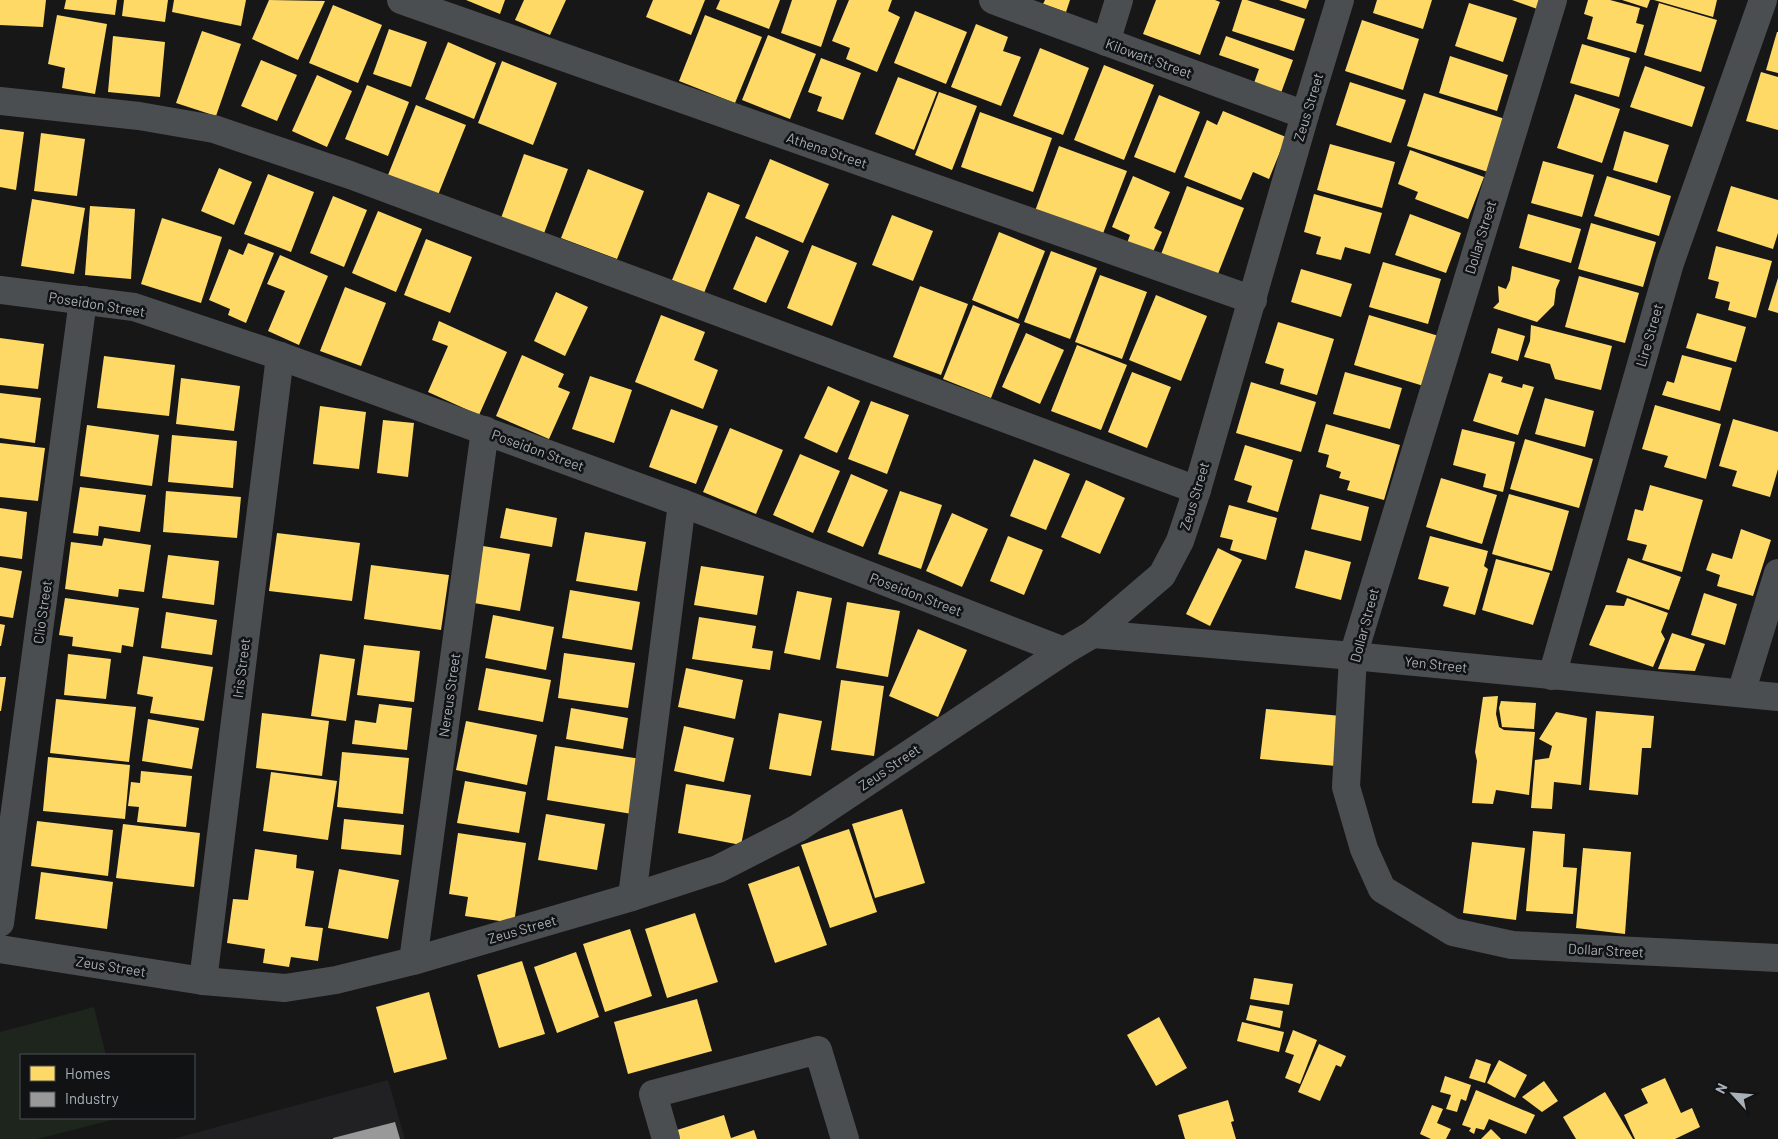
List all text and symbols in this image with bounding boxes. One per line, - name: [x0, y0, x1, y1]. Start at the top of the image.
- street label: Kilowatt Street: [1103, 34, 1195, 82]
- street label: Zeus Street: [1290, 71, 1326, 143]
- street label: Athena Street: [784, 128, 870, 172]
- street label: Dollar Street: [1461, 198, 1499, 276]
- street label: Poseidon Street: [48, 288, 146, 320]
- street label: Lire Street: [1632, 301, 1666, 369]
- street label: Poseidon Street: [489, 425, 587, 475]
- street label: Zeus Street: [1176, 460, 1212, 532]
- street label: Poseidon Street: [868, 569, 964, 619]
- street label: Clio Street: [29, 579, 55, 645]
- street label: Dollar Street: [1346, 586, 1382, 664]
- street label: Iris Street: [229, 637, 253, 699]
- street label: Nereus Street: [435, 652, 463, 738]
- street label: Yen Street: [1404, 652, 1468, 676]
- street label: Zeus Street: [855, 740, 923, 794]
- street label: Zeus Street: [486, 911, 558, 947]
- street label: Dollar Street: [1568, 940, 1644, 960]
- street label: Zeus Street: [75, 952, 147, 980]
- legend: [20, 1054, 195, 1119]
- text: Homes: [65, 1064, 110, 1082]
- north arrow: [1708, 1069, 1758, 1119]
- text: N: [1711, 1080, 1731, 1096]
- text: Industry: [65, 1089, 119, 1107]

